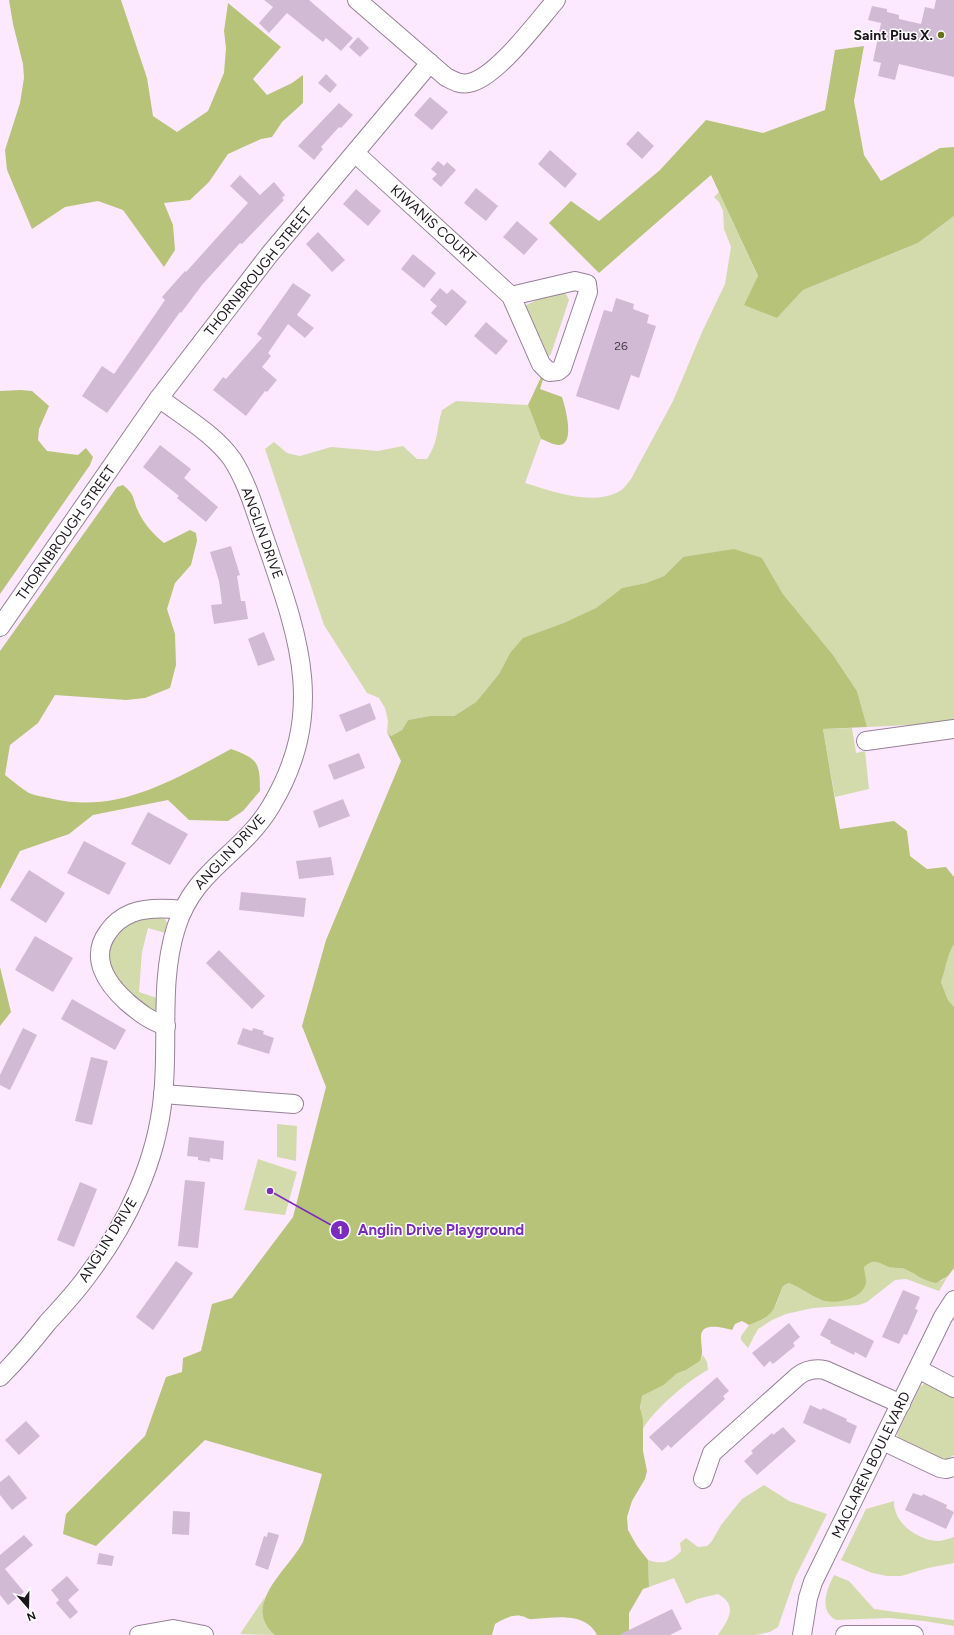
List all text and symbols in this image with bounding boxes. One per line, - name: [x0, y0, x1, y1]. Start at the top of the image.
- place label: Saint Pius X.: [854, 27, 933, 44]
- marker: Saint Pius X.: [936, 30, 946, 40]
- street label: KIWANIS COURT: [387, 181, 479, 267]
- street label: THORNBROUGH STREET: [201, 204, 315, 340]
- house number: 26: [614, 339, 628, 353]
- street label: THORNBROUGH STREET: [13, 462, 119, 604]
- street label: ANGLIN DRIVE: [238, 485, 286, 581]
- street label: ANGLIN DRIVE: [191, 811, 269, 893]
- street label: ANGLIN DRIVE: [75, 1195, 141, 1285]
- callout: Anglin Drive Playground: [330, 1216, 532, 1243]
- text: Anglin Drive Playground: [358, 1221, 524, 1239]
- text: 1: [337, 1223, 343, 1237]
- street label: MACLAREN BOULEVARD: [828, 1389, 914, 1541]
- north arrow: [8, 1587, 48, 1627]
- text: N: [25, 1608, 37, 1623]

